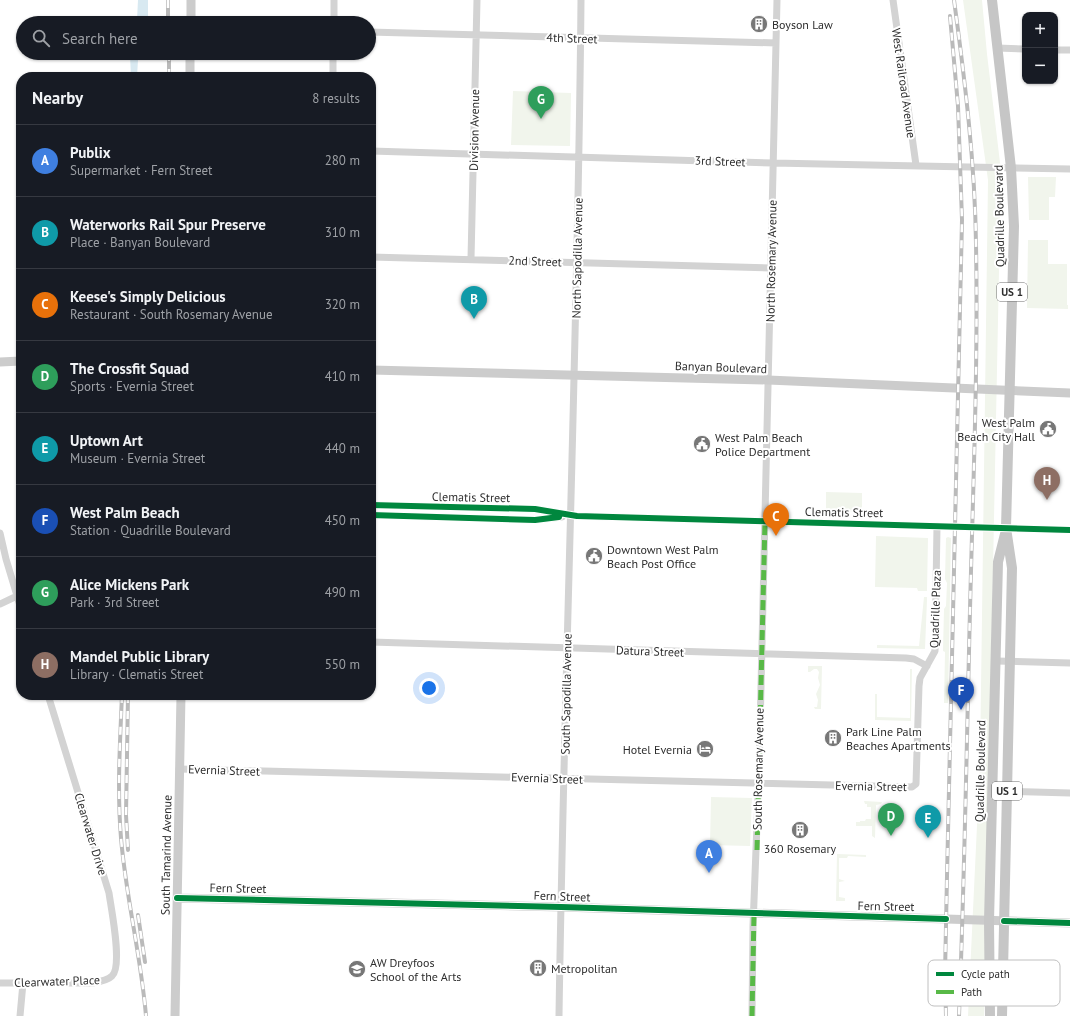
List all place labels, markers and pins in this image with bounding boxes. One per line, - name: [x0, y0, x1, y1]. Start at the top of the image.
- building icon: Boyson Law: [749, 14, 769, 34]
- place label: Boyson Law: [772, 17, 833, 32]
- pin: G: [528, 86, 554, 119]
- pin: B: [461, 286, 487, 319]
- place label: West Palm Beach City Hall: [957, 415, 1035, 444]
- public building icon: West Palm Beach City Hall: [1038, 419, 1058, 439]
- place label: West Palm Beach Police Department: [715, 430, 810, 459]
- public building icon: West Palm Beach Police Department: [692, 434, 712, 454]
- pin: H: [1034, 467, 1060, 500]
- pin: C: [763, 503, 789, 536]
- place label: Downtown West Palm Beach Post Office: [607, 542, 718, 571]
- public building icon: Downtown West Palm Beach Post Office: [584, 546, 604, 566]
- pin: F: [948, 677, 974, 710]
- place label: Park Line Palm Beaches Apartments: [846, 724, 951, 753]
- building icon: Park Line Palm Beaches Apartments: [823, 728, 843, 748]
- hotel icon: Hotel Evernia: [695, 739, 715, 759]
- place label: Hotel Evernia: [623, 742, 692, 757]
- pin: D: [878, 803, 904, 836]
- pin: E: [915, 805, 941, 838]
- building icon: 360 Rosemary: [790, 820, 810, 840]
- pin: A: [696, 840, 722, 873]
- place label: 360 Rosemary: [764, 841, 837, 856]
- place label: AW Dreyfoos School of the Arts: [370, 955, 461, 984]
- building icon: Metropolitan: [528, 958, 548, 978]
- school or university icon: AW Dreyfoos School of the Arts: [347, 959, 367, 979]
- place label: Metropolitan: [551, 961, 617, 976]

